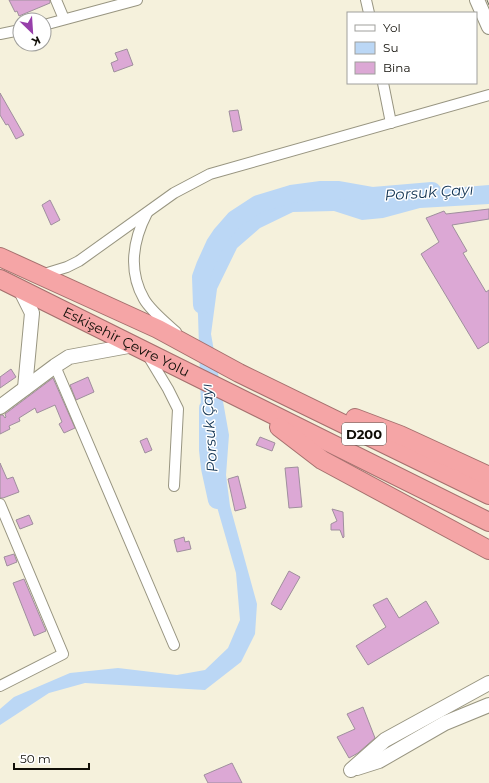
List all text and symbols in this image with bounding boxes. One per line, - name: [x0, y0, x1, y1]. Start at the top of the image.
- north arrow: [12, 12, 52, 52]
- legend: [347, 12, 477, 84]
- text: Yol: [383, 20, 401, 35]
- text: K: [29, 33, 43, 49]
- text: Su: [383, 40, 398, 55]
- text: Bina: [383, 60, 410, 75]
- water label: Porsuk Çayı: [384, 179, 474, 205]
- street label: Eskişehir Çevre Yolu: [60, 303, 193, 381]
- water label: Porsuk Çayı: [196, 383, 222, 473]
- road number: D200: [342, 423, 386, 445]
- scale bar: [14, 745, 89, 771]
- text: 50 m: [20, 751, 51, 766]

